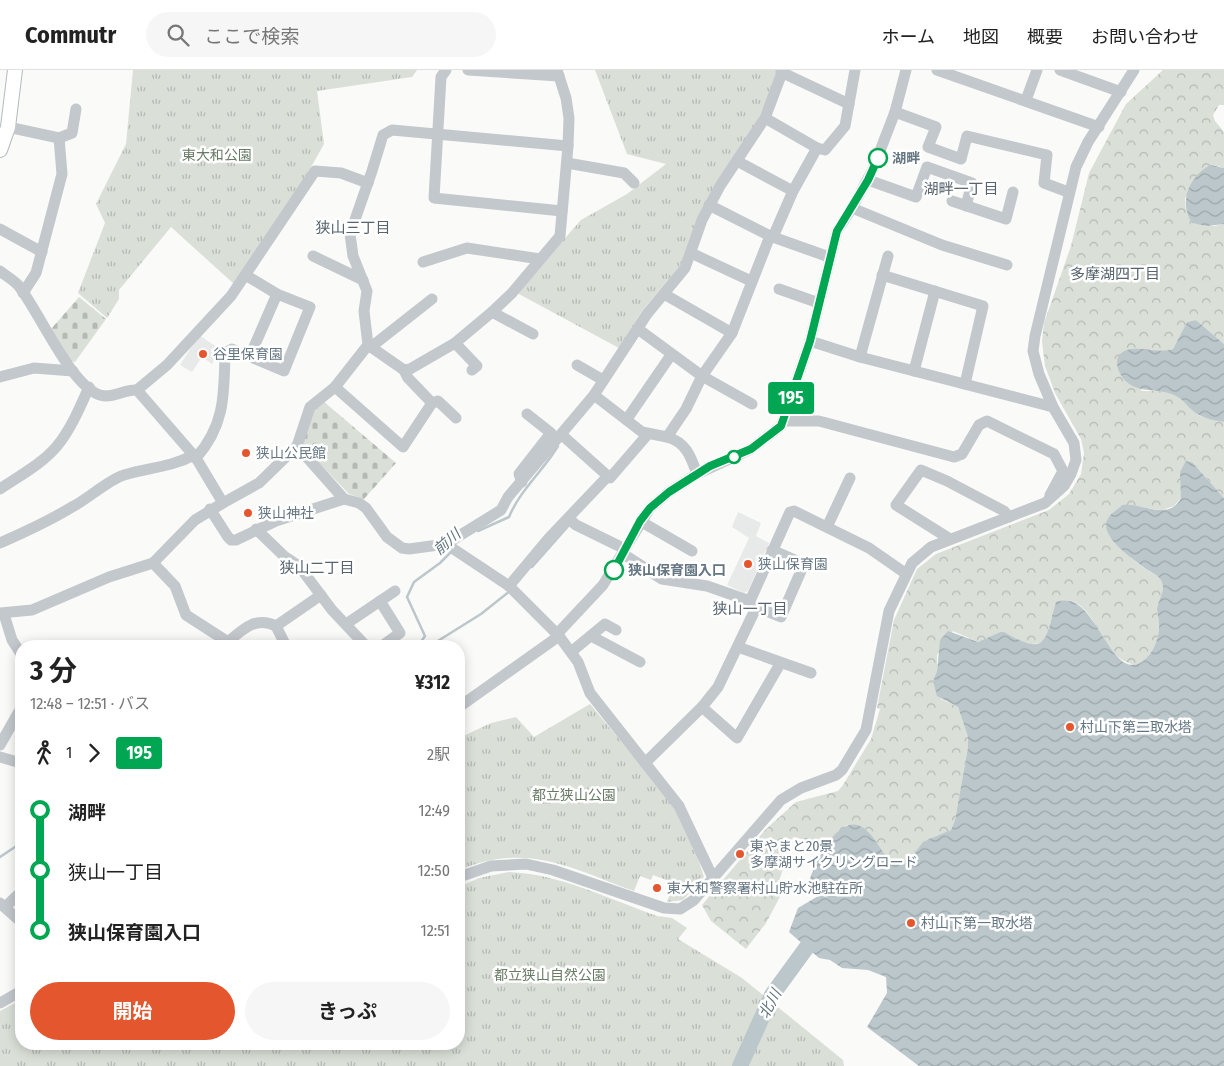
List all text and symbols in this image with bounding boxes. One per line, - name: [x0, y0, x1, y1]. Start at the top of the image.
- search box: [146, 12, 496, 57]
- text: Commutr: [25, 21, 116, 49]
- icon: search: [164, 21, 192, 49]
- text: ここで検索: [204, 25, 299, 48]
- text: ホーム: [882, 26, 935, 48]
- text: 地図: [963, 26, 999, 48]
- text: 概要: [1027, 26, 1063, 48]
- text: お問い合わせ: [1091, 26, 1199, 48]
- park label: 東大和公園: [182, 147, 252, 164]
- marker: 湖畔: [868, 148, 888, 168]
- place label: 湖畔: [892, 150, 920, 167]
- district label: 湖畔一丁目: [923, 180, 999, 198]
- district label: 狭山三丁目: [315, 219, 391, 237]
- district label: 多摩湖四丁目: [1070, 265, 1160, 283]
- place label: 谷里保育園: [213, 346, 283, 363]
- marker: 谷里保育園: [197, 348, 209, 360]
- line badge: 195: [762, 382, 820, 414]
- text: 195: [778, 387, 804, 409]
- place label: 狭山公民館: [256, 445, 326, 462]
- marker: 狭山公民館: [240, 447, 252, 459]
- unlabelled marker: [727, 450, 741, 464]
- place label: 狭山神社: [258, 505, 314, 522]
- marker: 狭山神社: [242, 507, 254, 519]
- water label: 前川: [430, 524, 466, 559]
- place label: 狭山保育園: [758, 556, 828, 573]
- marker: 狭山保育園: [742, 558, 754, 570]
- district label: 狭山二丁目: [279, 559, 355, 577]
- marker: 狭山保育園入口: [604, 560, 624, 580]
- place label: 狭山保育園入口: [628, 562, 726, 579]
- district label: 狭山一丁目: [712, 600, 788, 618]
- text: 3 分: [30, 654, 77, 687]
- text: ¥312: [415, 671, 450, 694]
- text: 12:48 – 12:51 · バス: [30, 694, 150, 713]
- place label: 村山下第二取水塔: [1080, 719, 1192, 736]
- marker: 村山下第二取水塔: [1064, 721, 1076, 733]
- icon: walk: [30, 739, 58, 767]
- icon: forward: [80, 739, 108, 767]
- text: 195: [126, 742, 152, 764]
- text: 1: [66, 743, 72, 762]
- text: 2駅: [427, 745, 450, 764]
- park label: 都立狭山公園: [532, 787, 616, 804]
- text: 湖畔: [68, 801, 106, 824]
- text: 12:49: [418, 801, 450, 820]
- place label: 東やまと20景 多摩湖サイクリングロード: [750, 838, 918, 871]
- marker: 東やまと20景 多摩湖サイクリングロード: [734, 848, 746, 860]
- text: 狭山一丁目: [68, 861, 163, 884]
- text: 12:50: [418, 861, 450, 880]
- place label: 東大和警察署村山貯水池駐在所: [667, 880, 863, 897]
- marker: 東大和警察署村山貯水池駐在所: [651, 882, 663, 894]
- place label: 村山下第一取水塔: [921, 915, 1033, 932]
- marker: 村山下第一取水塔: [905, 917, 917, 929]
- text: 狭山保育園入口: [68, 921, 201, 944]
- text: 12:51: [420, 921, 450, 940]
- park label: 都立狭山自然公園: [494, 967, 606, 984]
- button: 開始: [30, 982, 235, 1040]
- button: きっぷ: [245, 982, 450, 1040]
- water label: 北川: [755, 985, 786, 1021]

